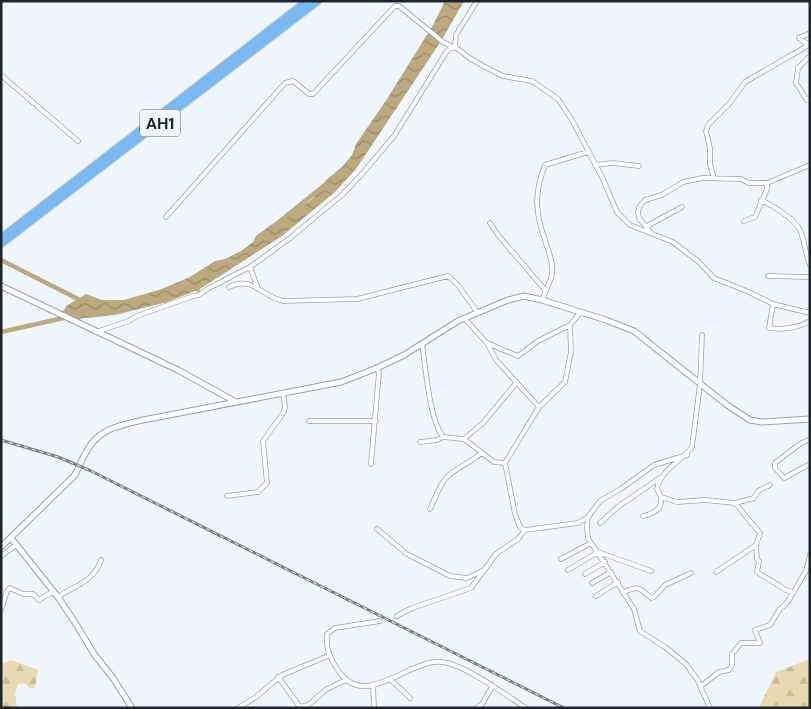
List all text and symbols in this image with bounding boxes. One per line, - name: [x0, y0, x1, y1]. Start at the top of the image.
- road number: AH1: [140, 110, 180, 136]

